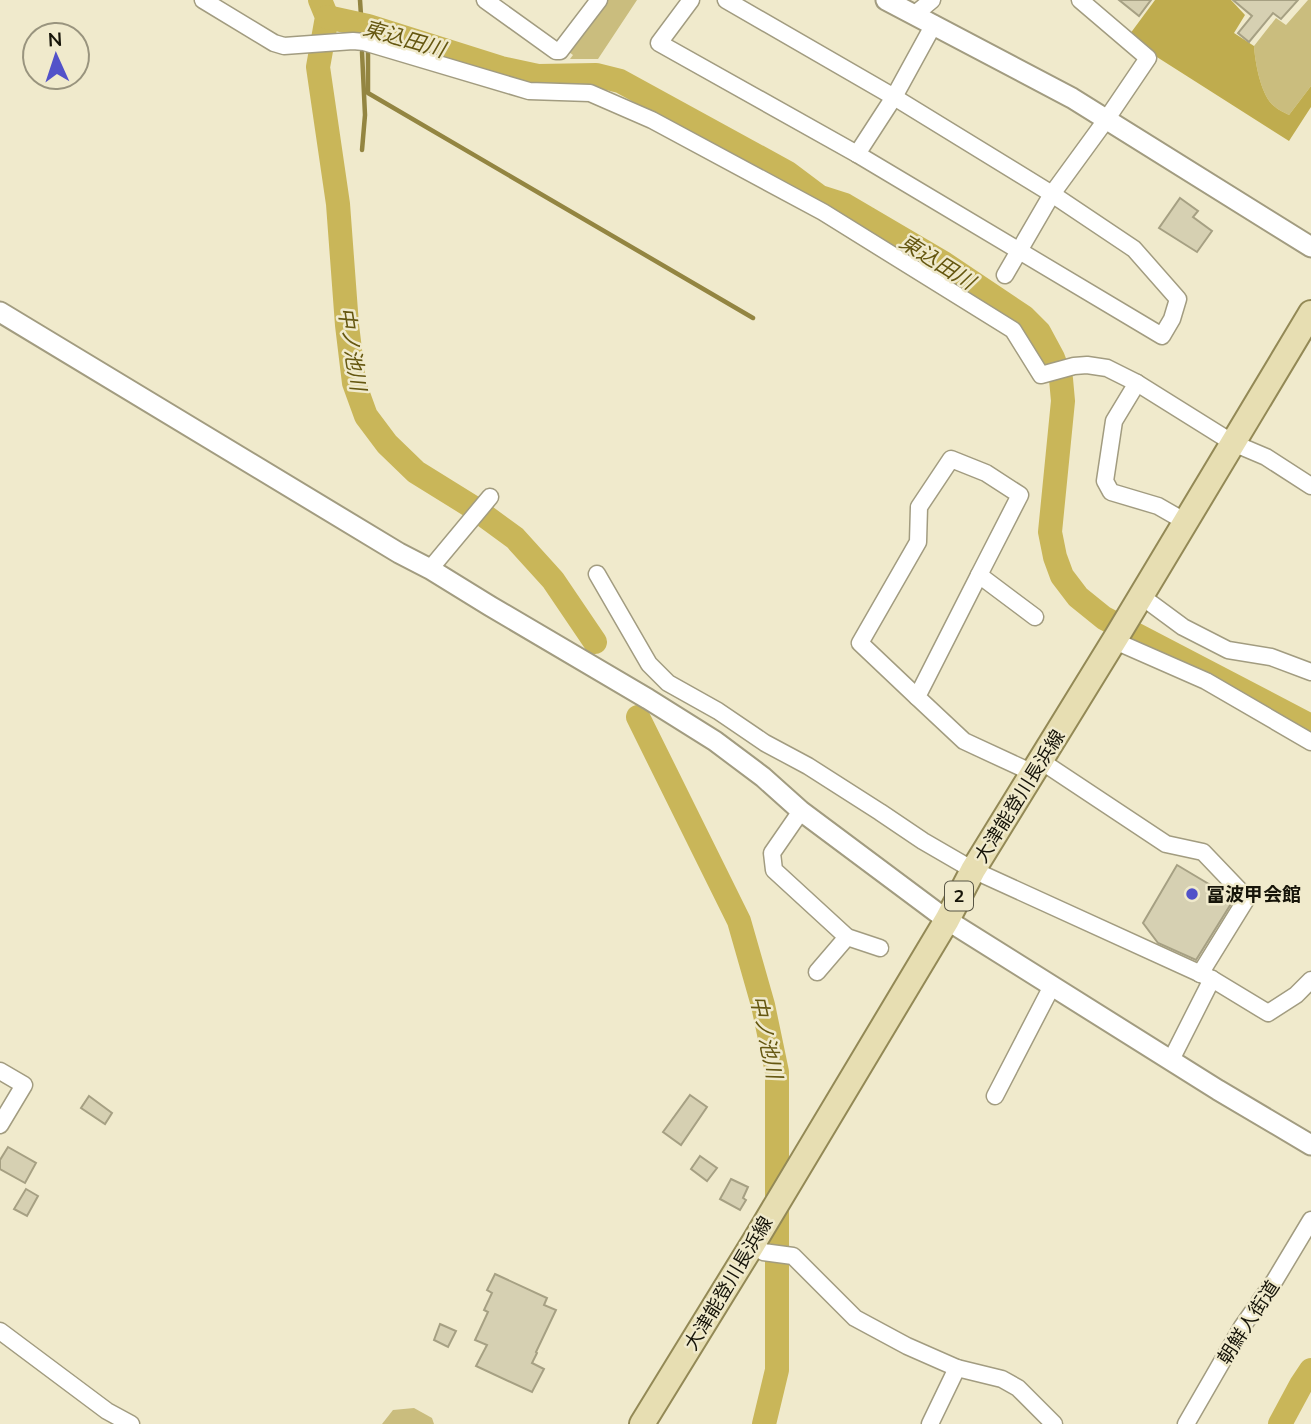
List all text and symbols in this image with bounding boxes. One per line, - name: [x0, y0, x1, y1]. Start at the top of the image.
- water label: 東込田川: [360, 14, 450, 63]
- north arrow: [21, 21, 91, 91]
- text: N: [47, 27, 63, 51]
- water label: 東込田川: [895, 228, 982, 295]
- water label: 中ノ池川: [334, 305, 373, 394]
- street label: 大津能登川長浜線: [969, 725, 1069, 867]
- road number: 2: [945, 882, 973, 911]
- place label: 冨波甲会館: [1206, 882, 1301, 906]
- marker: 冨波甲会館: [1184, 886, 1200, 902]
- water label: 中ノ池川: [746, 993, 789, 1083]
- street label: 大津能登川長浜線: [679, 1212, 777, 1354]
- street label: 朝鮮人街道: [1212, 1276, 1284, 1368]

